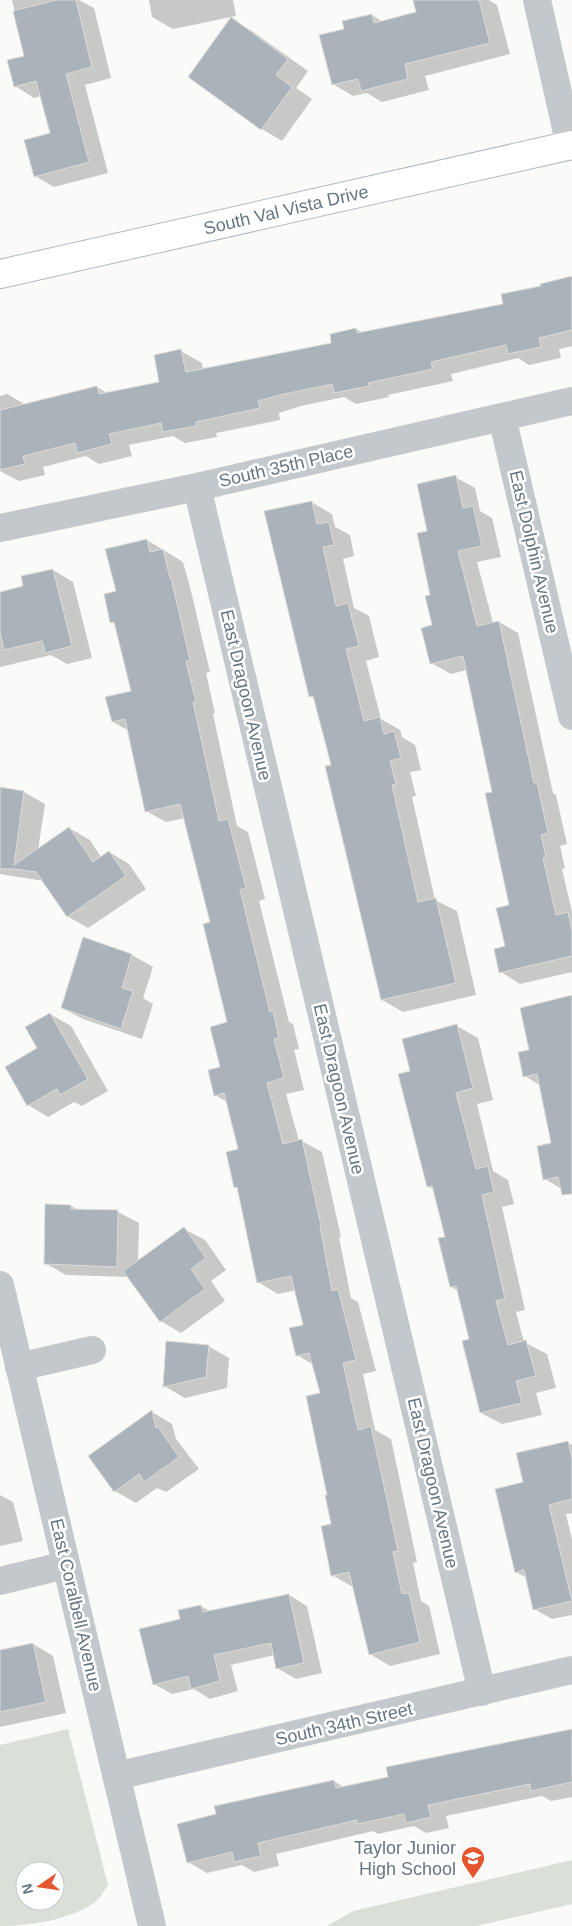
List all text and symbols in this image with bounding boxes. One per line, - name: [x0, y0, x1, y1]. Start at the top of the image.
- street label: South Val Vista Drive: [202, 181, 370, 239]
- street label: South 35th Place: [217, 441, 355, 491]
- street label: East Dolphin Avenue: [505, 468, 563, 636]
- street label: East Dragoon Avenue: [217, 608, 275, 782]
- street label: East Dragoon Avenue: [310, 1002, 368, 1176]
- street label: East Dragoon Avenue: [404, 1396, 462, 1570]
- street label: East Coralbell Avenue: [46, 1517, 106, 1693]
- street label: South 34th Street: [273, 1698, 415, 1750]
- place label: Taylor Junior High School: [354, 1838, 456, 1879]
- school or university icon: Taylor Junior High School: [460, 1845, 486, 1879]
- north arrow: [15, 1861, 65, 1911]
- text: N: [18, 1882, 36, 1896]

